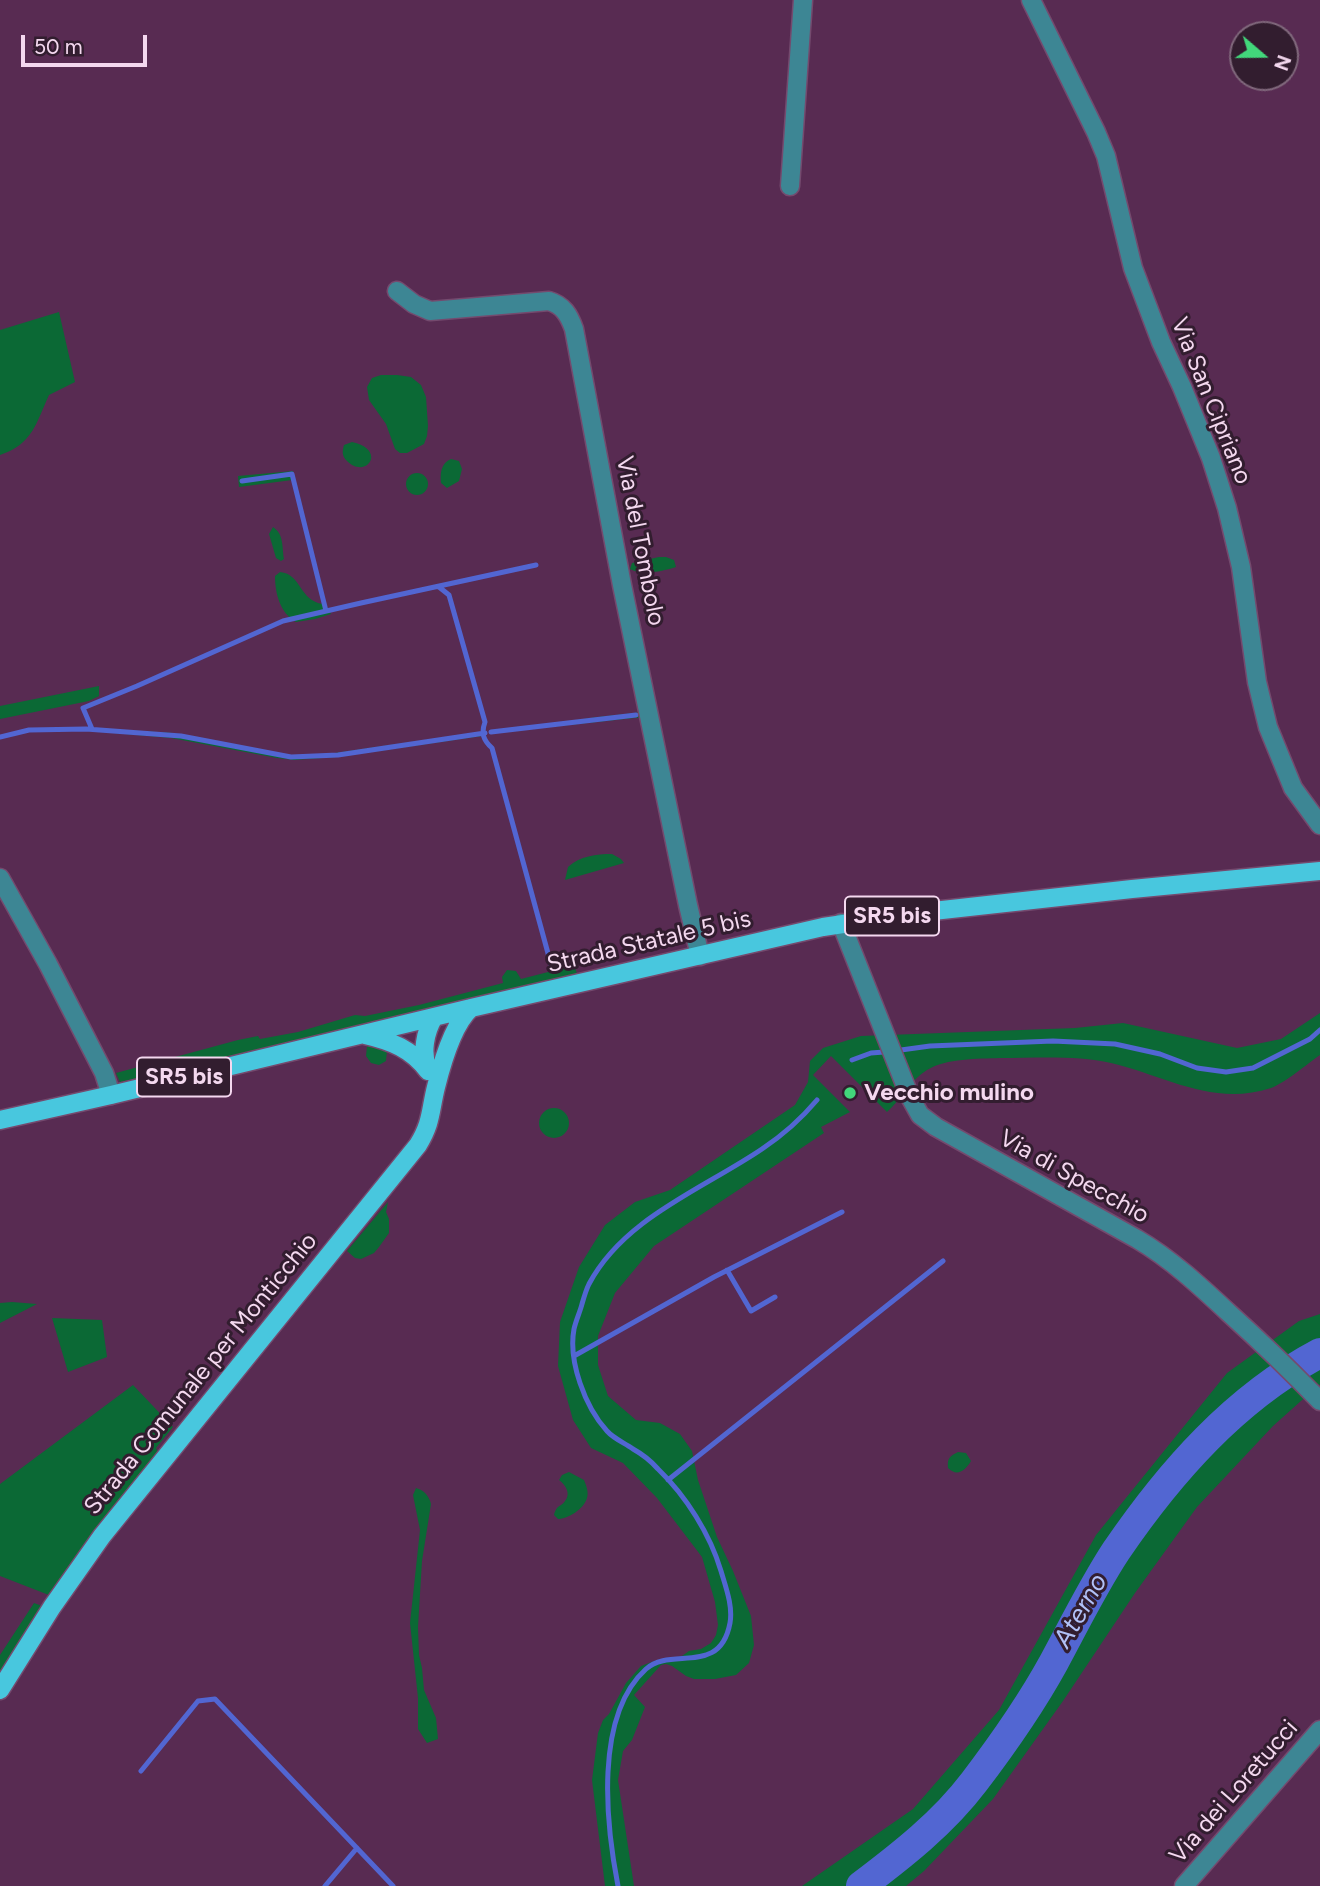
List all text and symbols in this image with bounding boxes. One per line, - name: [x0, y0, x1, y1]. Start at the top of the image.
- scale bar: [24, 21, 150, 65]
- north arrow: [1229, 21, 1299, 91]
- text: 50 m: [34, 34, 83, 59]
- text: N: [1269, 52, 1296, 74]
- street label: Via San Cipriano: [1165, 314, 1257, 488]
- street label: Via del Tombolo: [609, 454, 671, 628]
- road number: SR5 bis: [845, 897, 939, 936]
- street label: Strada Statale 5 bis: [544, 905, 754, 979]
- road number: SR5 bis: [137, 1058, 231, 1096]
- place label: Vecchio mulino: [864, 1079, 1034, 1107]
- marker: Vecchio mulino: [842, 1085, 858, 1101]
- street label: Via di Specchio: [994, 1124, 1154, 1230]
- street label: Strada Comunale per Monticchio: [78, 1227, 324, 1521]
- water label: Aterno: [1047, 1568, 1115, 1654]
- street label: Via dei Loretucci: [1164, 1714, 1304, 1870]

